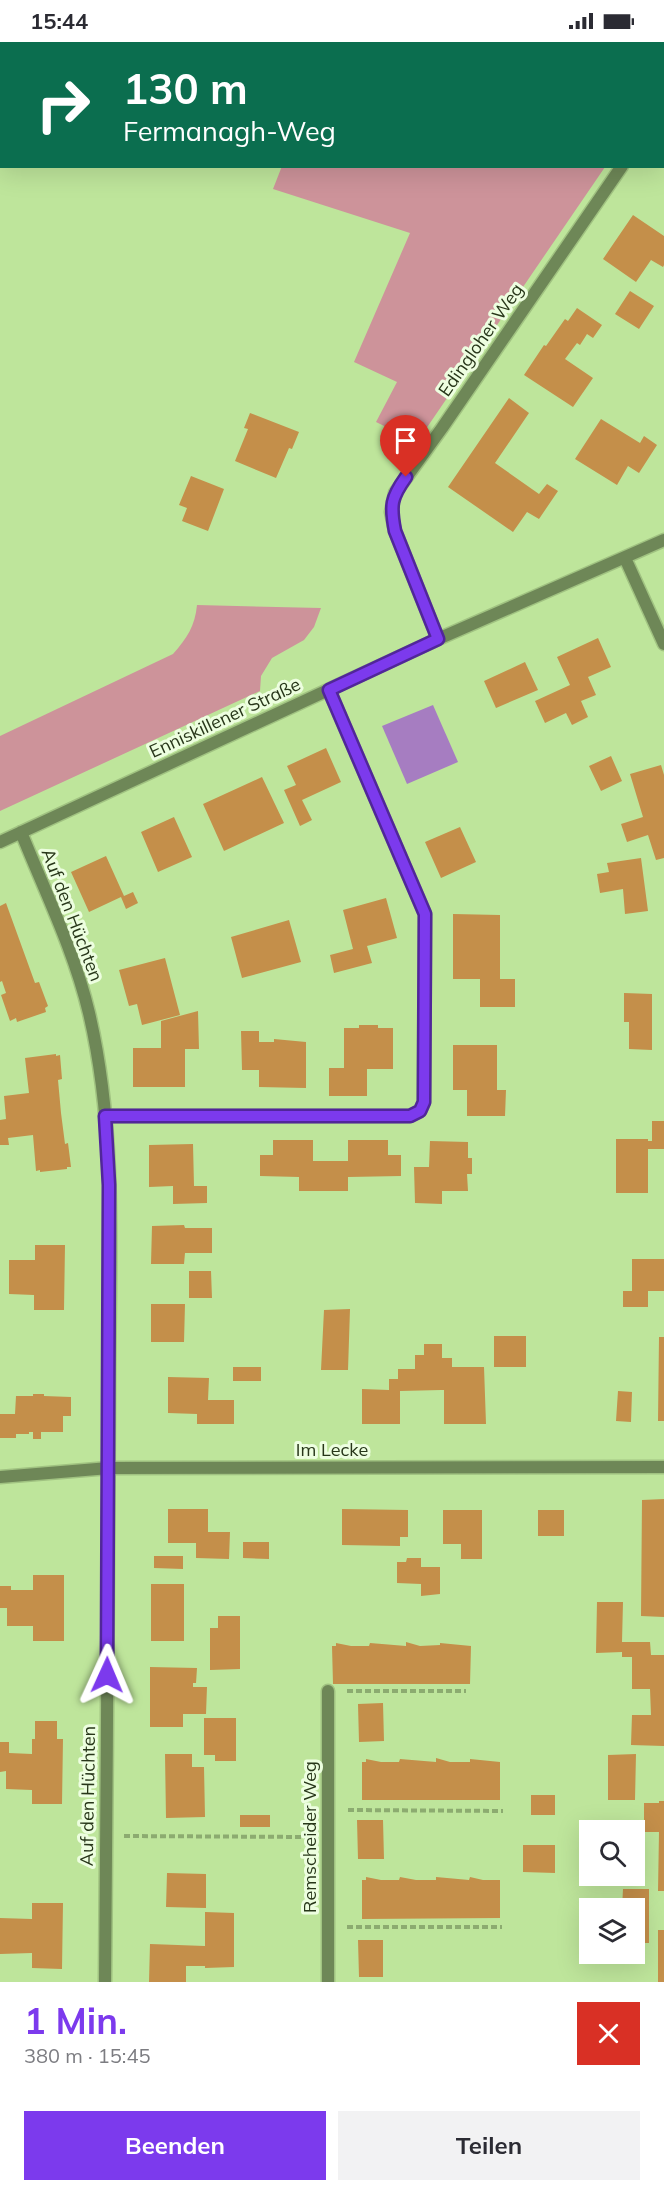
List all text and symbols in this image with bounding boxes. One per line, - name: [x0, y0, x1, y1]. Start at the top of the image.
- text: 15:44: [30, 7, 88, 35]
- text: 130 m: [123, 62, 248, 115]
- icon: right: [24, 66, 102, 144]
- text: Fermanagh-Weg: [123, 114, 336, 148]
- street label: Edingloher Weg: [433, 279, 528, 401]
- pin: [380, 415, 431, 477]
- icon: arrive: [389, 424, 422, 457]
- street label: Enniskillener Straße: [145, 672, 304, 763]
- street label: Auf den Hüchten: [37, 845, 108, 984]
- street label: Im Lecke: [296, 1438, 368, 1461]
- position arrow: [75, 1643, 139, 1707]
- street label: Auf den Hüchten: [75, 1726, 100, 1866]
- street label: Remscheider Weg: [298, 1761, 321, 1913]
- map controls: [579, 1820, 645, 1964]
- button: search: [579, 1820, 645, 1886]
- button: layers: [579, 1898, 645, 1964]
- text: 1 Min.: [24, 1998, 127, 2043]
- button: close: [577, 2002, 640, 2065]
- text: 380 m · 15:45: [24, 2043, 150, 2068]
- button: Beenden: [24, 2111, 326, 2180]
- button: Teilen: [338, 2111, 640, 2180]

